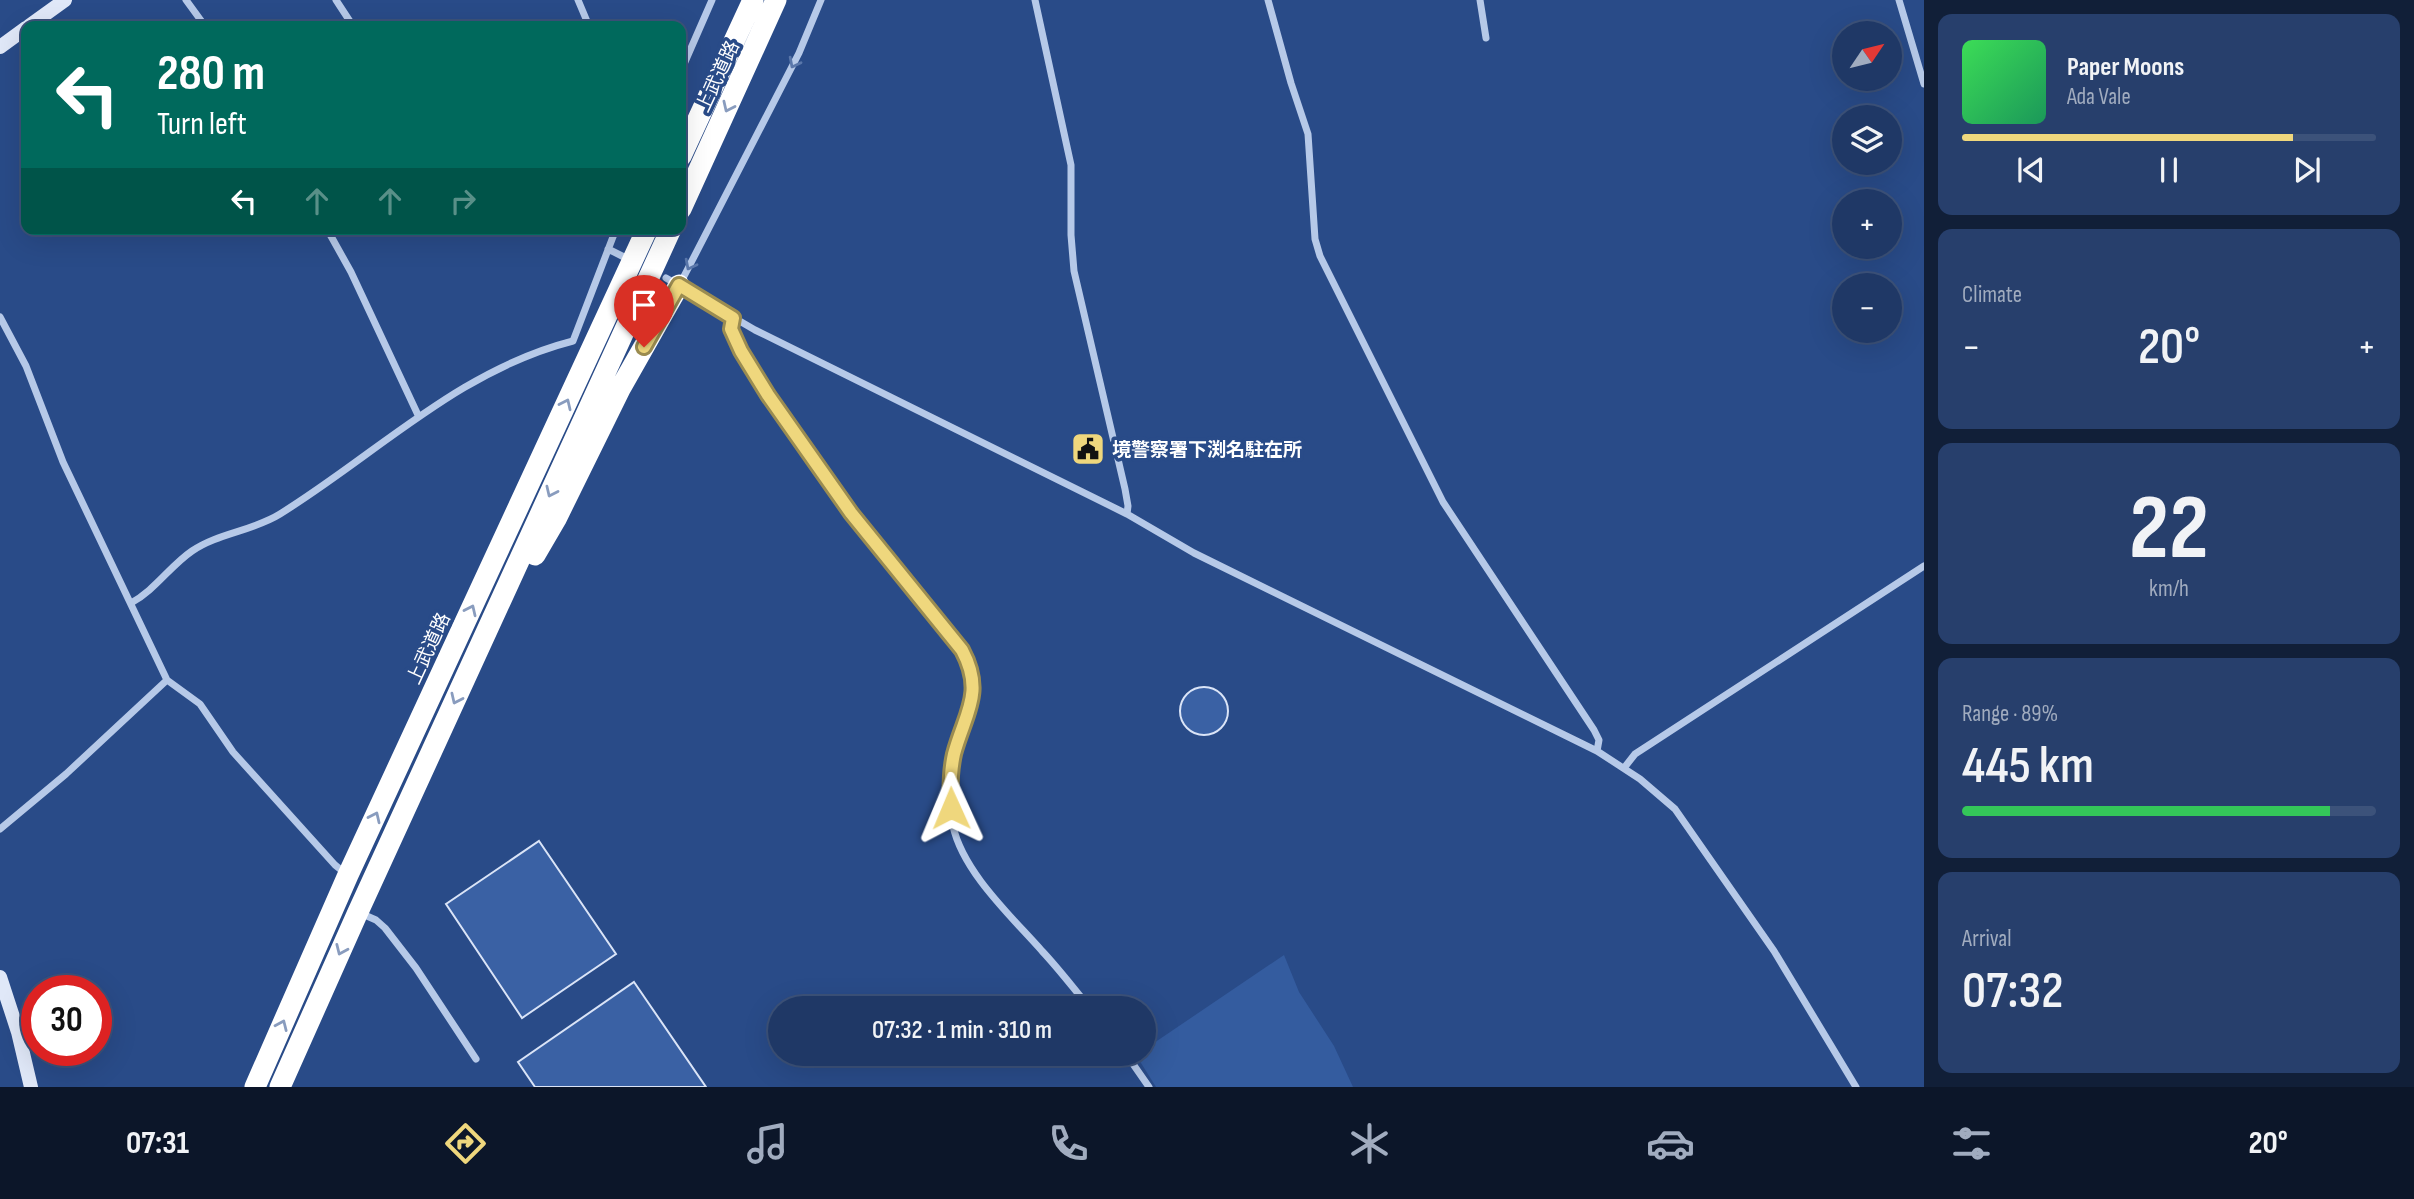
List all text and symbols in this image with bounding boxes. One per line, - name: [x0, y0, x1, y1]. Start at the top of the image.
- north arrow: [1832, 21, 1902, 91]
- map controls: [1832, 21, 1902, 343]
- street label: 上武道路: [692, 37, 745, 116]
- text: 280 m: [157, 45, 265, 104]
- icon: left: [42, 49, 133, 140]
- text: Paper Moons: [2067, 52, 2184, 83]
- one-way arrow: [789, 56, 803, 68]
- text: Ada Vale: [2067, 83, 2131, 111]
- one-way arrow: [722, 99, 736, 112]
- text: Turn left: [157, 105, 247, 144]
- button: layers: [1832, 105, 1902, 175]
- icon: previous: [2012, 151, 2050, 189]
- icon: pause: [2150, 151, 2188, 189]
- icon: next: [2288, 151, 2326, 189]
- icon: left: [225, 182, 263, 220]
- icon: ahead: [298, 182, 336, 220]
- icon: ahead: [371, 182, 409, 220]
- icon: right: [444, 182, 482, 220]
- button: +: [1832, 189, 1902, 259]
- one-way arrow: [684, 258, 698, 270]
- button: −: [1832, 273, 1902, 343]
- pin: [614, 275, 674, 347]
- text: Climate: [1962, 281, 2022, 309]
- icon: arrive: [625, 286, 663, 324]
- text: 20°: [2138, 316, 2200, 379]
- text: −: [1962, 325, 1981, 370]
- text: +: [2357, 325, 2376, 370]
- one-way arrow: [558, 399, 572, 411]
- public building icon: 境警察署下渕名駐在所: [1069, 430, 1107, 468]
- place label: 境警察署下渕名駐在所: [1112, 439, 1302, 462]
- text: 22: [2129, 475, 2209, 584]
- one-way arrow: [545, 485, 559, 497]
- text: km/h: [2149, 575, 2189, 603]
- one-way arrow: [462, 605, 476, 617]
- street label: 上武道路: [403, 609, 456, 688]
- one-way arrow: [450, 691, 464, 704]
- text: Range · 89%: [1962, 700, 2058, 728]
- text: 445 km: [1962, 735, 2094, 798]
- position arrow: [914, 771, 988, 845]
- one-way arrow: [367, 812, 381, 824]
- text: Arrival: [1962, 925, 2011, 953]
- one-way arrow: [335, 943, 349, 955]
- text: 07:32: [1962, 960, 2063, 1023]
- speed limit sign: 30: [21, 975, 112, 1066]
- text: 07:32 · 1 min · 310 m: [872, 1015, 1052, 1046]
- one-way arrow: [274, 1019, 288, 1032]
- icon: directions: [441, 1119, 490, 1168]
- icon: music: [743, 1119, 792, 1168]
- icon: phone: [1044, 1119, 1093, 1168]
- icon: climate: [1345, 1119, 1394, 1168]
- icon: car: [1646, 1119, 1695, 1168]
- icon: filters: [1947, 1119, 1996, 1168]
- text: 07:31: [126, 1124, 189, 1163]
- text: 20°: [2249, 1124, 2288, 1163]

